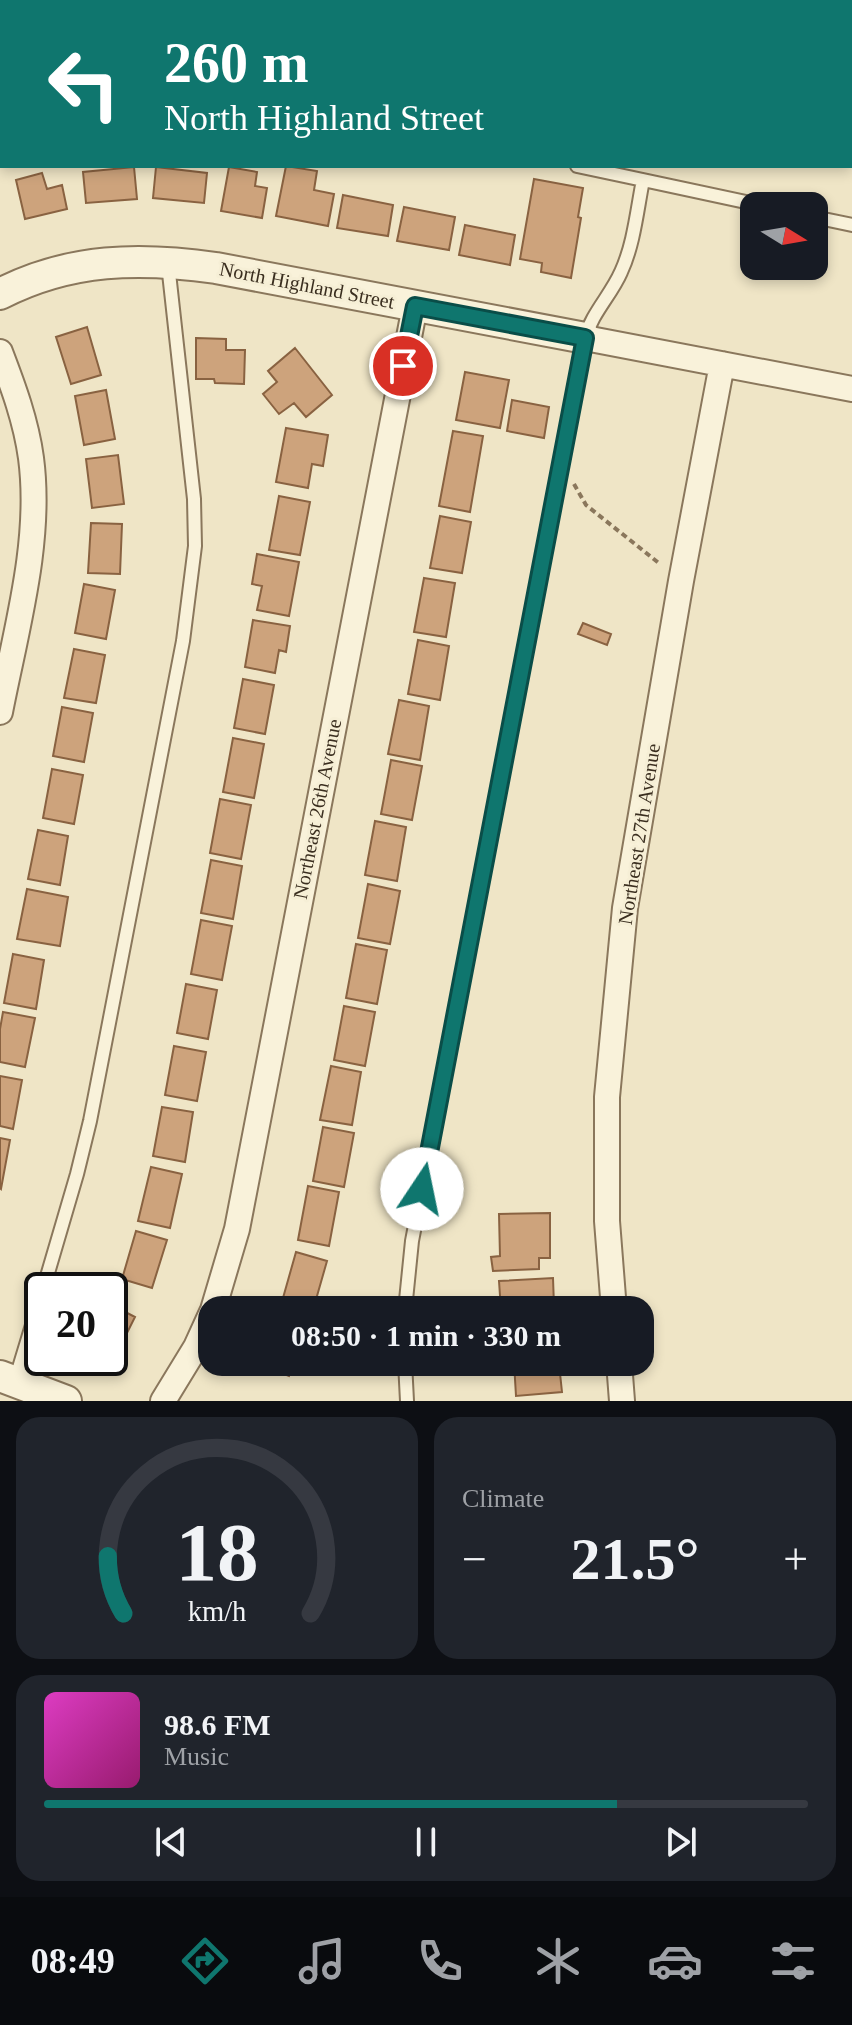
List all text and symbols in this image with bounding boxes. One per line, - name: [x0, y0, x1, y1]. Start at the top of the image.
- icon: left: [32, 32, 136, 136]
- text: 260 m: [164, 32, 309, 94]
- text: North Highland Street: [164, 98, 484, 138]
- north arrow: [740, 192, 828, 280]
- map controls: [740, 192, 828, 280]
- street label: North Highland Street: [217, 257, 397, 314]
- pin: [369, 332, 437, 400]
- icon: arrive: [381, 344, 425, 388]
- street label: Northeast 26th Avenue: [289, 717, 345, 901]
- street label: Northeast 27th Avenue: [614, 742, 664, 926]
- position arrow: [380, 1147, 464, 1231]
- speed limit sign: 20: [24, 1272, 128, 1376]
- text: 08:50 · 1 min · 330 m: [291, 1319, 561, 1352]
- text: Climate: [462, 1484, 544, 1513]
- text: 18: [175, 1506, 259, 1598]
- text: 21.5°: [571, 1526, 700, 1592]
- text: −: [462, 1535, 487, 1584]
- text: +: [783, 1535, 808, 1584]
- text: km/h: [188, 1596, 246, 1627]
- text: 98.6 FM: [164, 1708, 271, 1741]
- text: Music: [164, 1742, 229, 1771]
- icon: previous: [149, 1820, 193, 1864]
- icon: pause: [404, 1820, 448, 1864]
- icon: next: [659, 1820, 703, 1864]
- icon: directions: [177, 1933, 233, 1989]
- icon: music: [294, 1933, 350, 1989]
- icon: phone: [412, 1933, 468, 1989]
- icon: climate: [530, 1933, 586, 1989]
- icon: car: [647, 1933, 703, 1989]
- icon: filters: [765, 1933, 821, 1989]
- text: 08:49: [31, 1941, 115, 1981]

